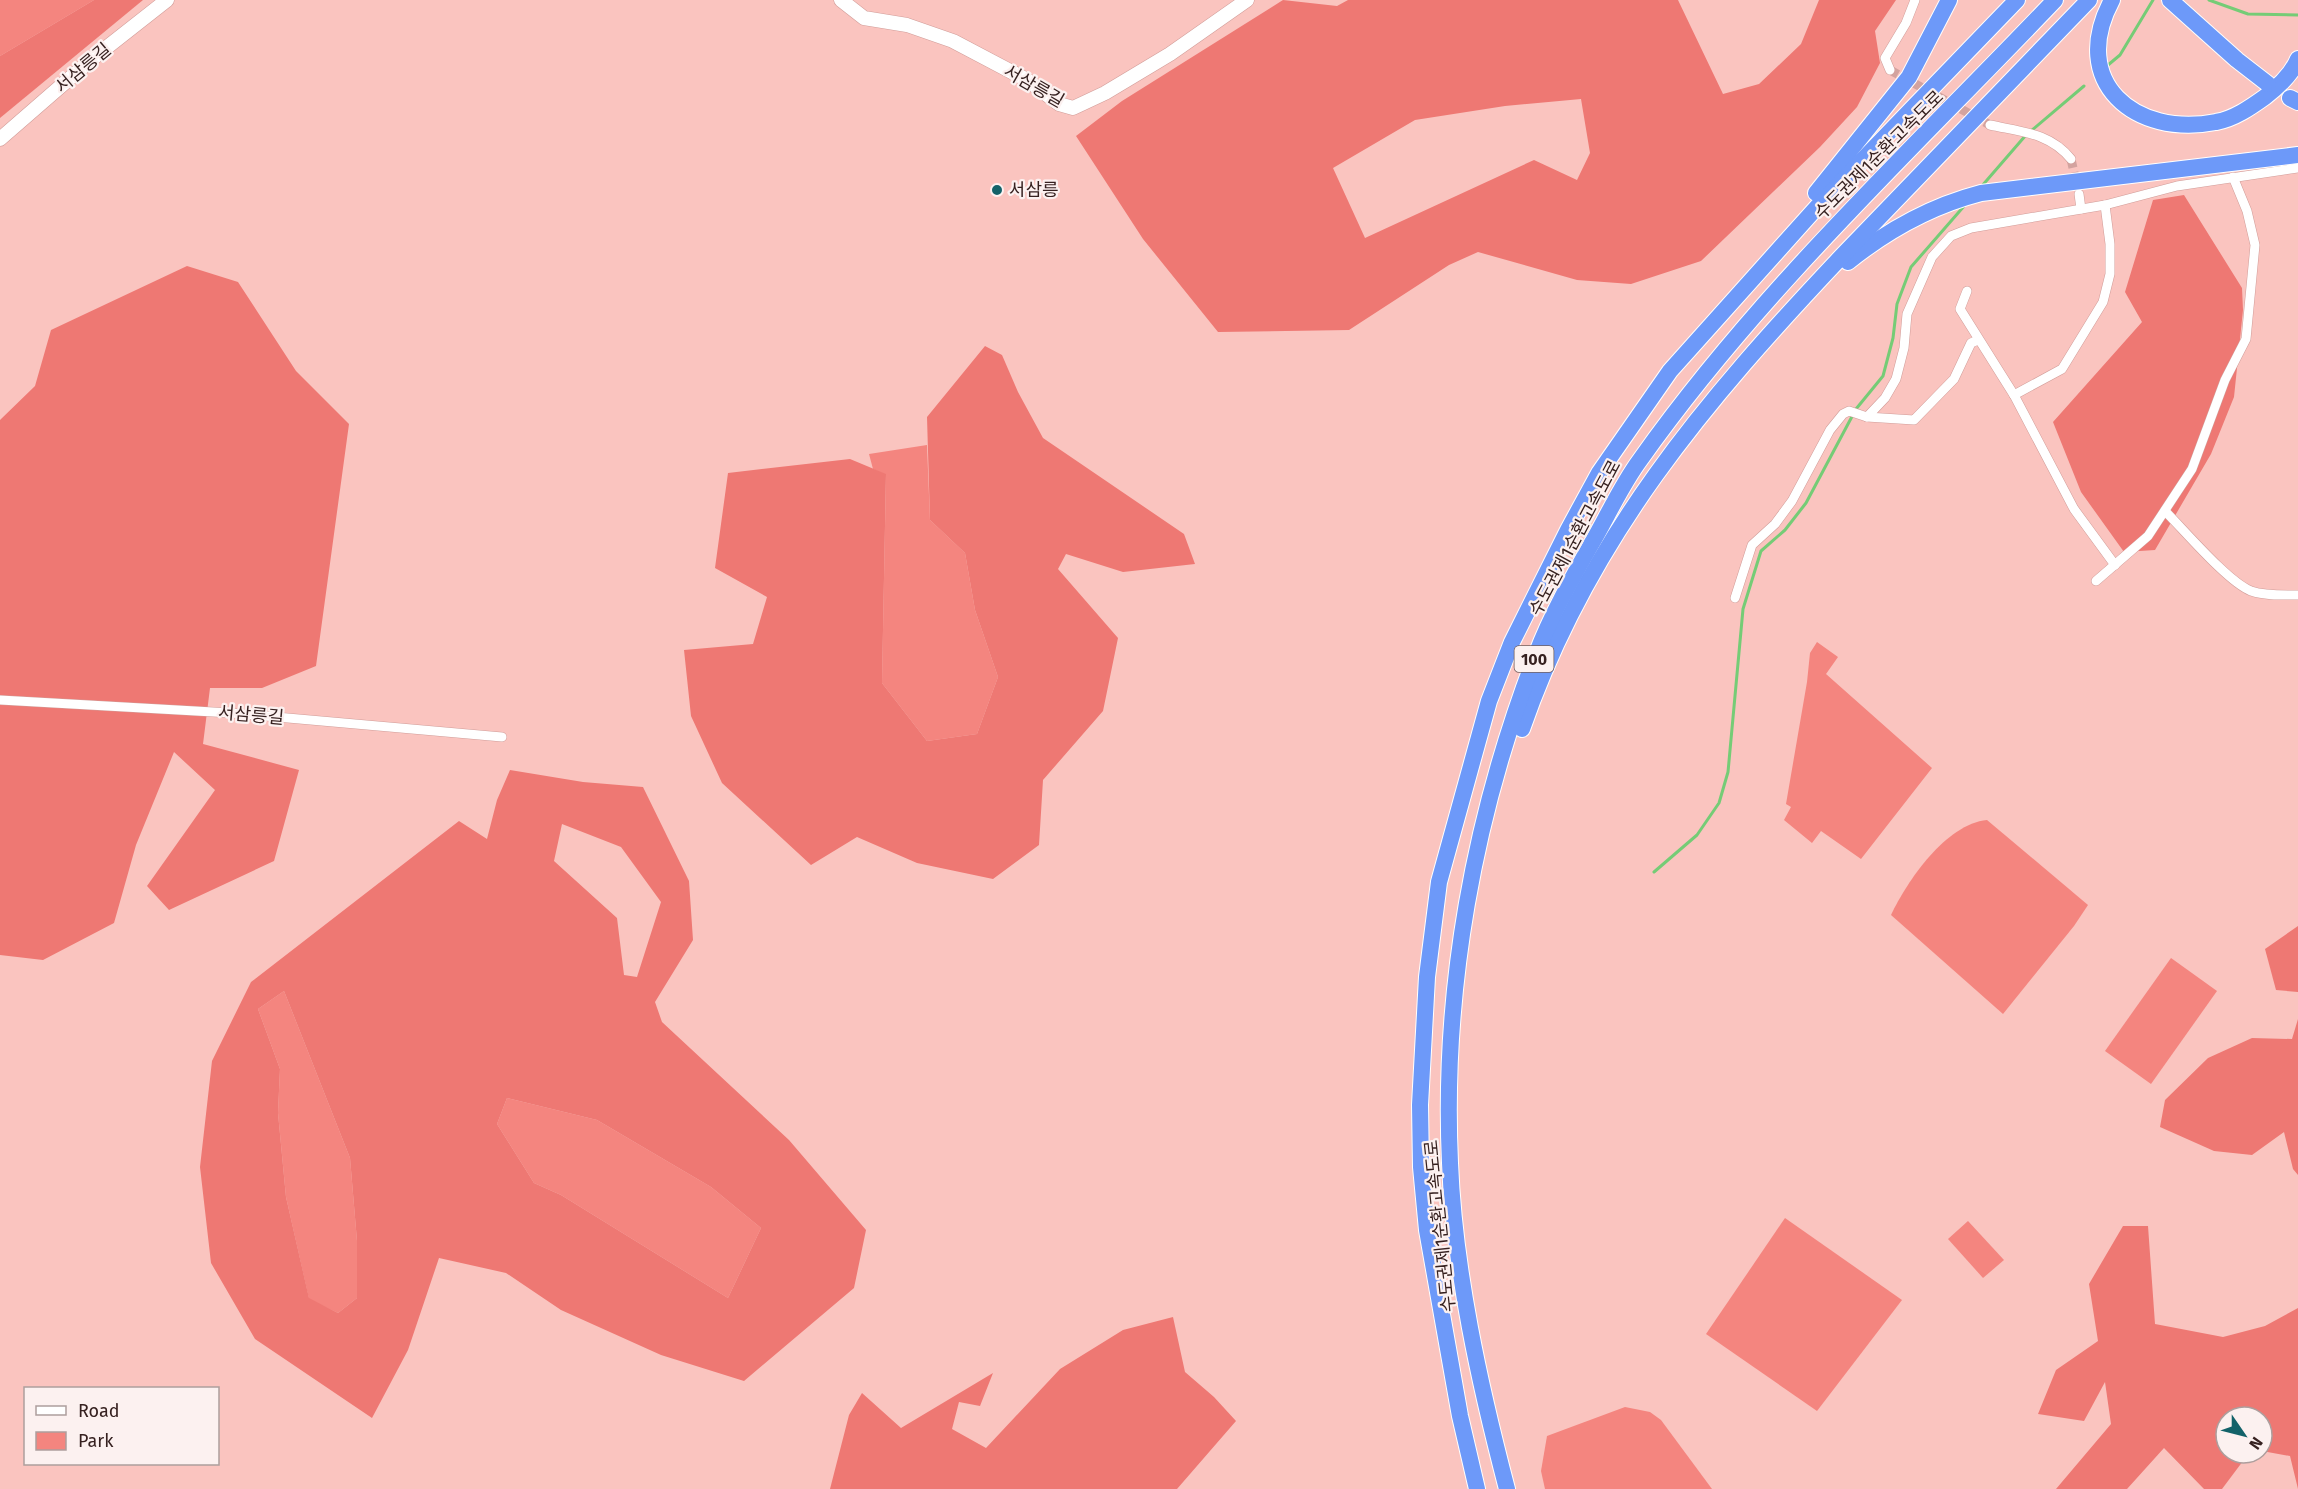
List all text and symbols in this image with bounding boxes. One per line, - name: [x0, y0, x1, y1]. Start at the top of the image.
- street label: 서삼릉길: [51, 38, 115, 98]
- street label: 서삼릉길: [1000, 60, 1068, 112]
- street label: 수도권제1순환고속도로: [1810, 86, 1948, 224]
- place label: 서삼릉: [1009, 179, 1059, 201]
- marker: 서삼릉: [990, 183, 1004, 197]
- street label: 수도권제1순환고속도로: [1525, 456, 1625, 620]
- road number: 100: [1514, 646, 1553, 672]
- street label: 서삼릉길: [217, 701, 285, 729]
- street label: 수도권제1순환고속도로: [1420, 1139, 1460, 1313]
- legend: [24, 1387, 219, 1465]
- text: Road: [78, 1400, 120, 1422]
- north arrow: [2214, 1405, 2274, 1465]
- text: Park: [78, 1430, 114, 1452]
- text: N: [2245, 1434, 2267, 1453]

